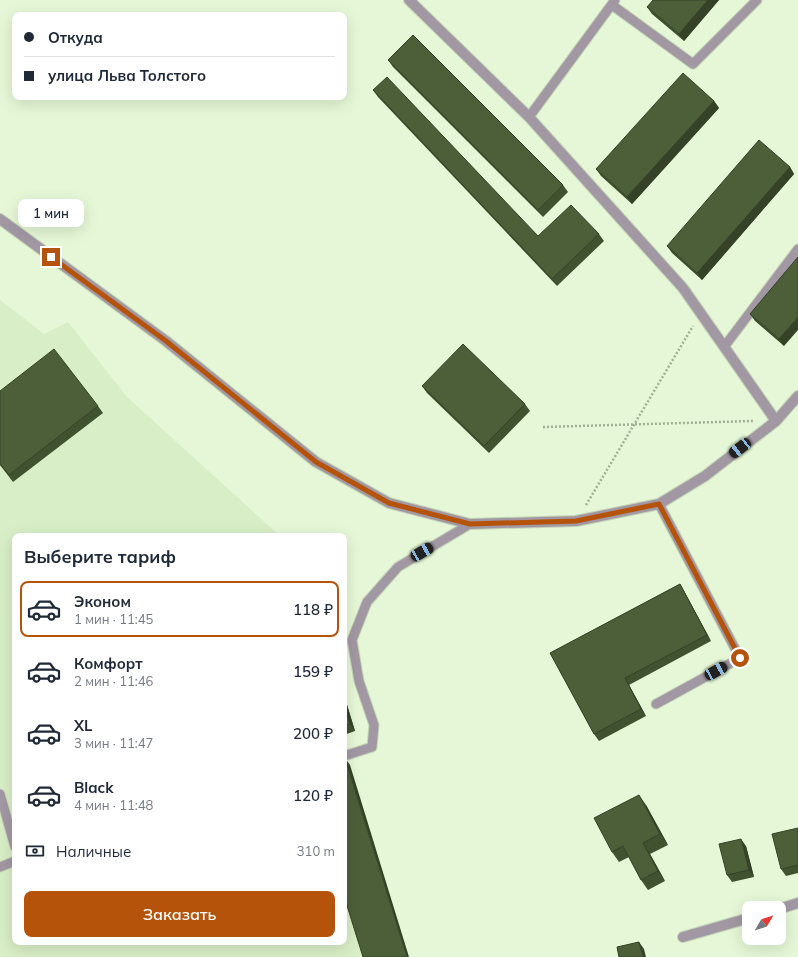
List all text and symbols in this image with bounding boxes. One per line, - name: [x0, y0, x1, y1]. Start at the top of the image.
- text: Откуда: [48, 28, 103, 47]
- text: улица Льва Толстого: [48, 66, 206, 85]
- callout: 1 мин: [18, 199, 84, 227]
- text: 1 мин: [33, 205, 69, 221]
- route end: [42, 248, 60, 266]
- car: [727, 436, 753, 460]
- car: [409, 541, 435, 563]
- text: Выберите тариф: [24, 545, 176, 568]
- icon: car: [26, 591, 62, 627]
- text: Эконом: [74, 592, 131, 611]
- text: 118 ₽: [293, 600, 333, 619]
- text: 1 мин · 11:45: [74, 611, 153, 627]
- route start: [731, 649, 749, 667]
- icon: car: [26, 653, 62, 689]
- text: Комфорт: [74, 654, 143, 673]
- car: [703, 660, 729, 682]
- text: 159 ₽: [293, 662, 333, 681]
- text: 2 мин · 11:46: [74, 673, 153, 689]
- icon: car: [26, 715, 62, 751]
- text: XL: [74, 716, 92, 735]
- text: 200 ₽: [293, 724, 333, 743]
- text: 3 мин · 11:47: [74, 735, 153, 751]
- icon: car: [26, 777, 62, 813]
- text: Black: [74, 778, 113, 797]
- text: 120 ₽: [293, 786, 333, 805]
- text: 4 мин · 11:48: [74, 797, 153, 813]
- icon: cash: [24, 840, 46, 862]
- text: Наличные: [56, 842, 131, 861]
- text: 310 m: [297, 843, 335, 859]
- button: Заказать: [24, 891, 335, 937]
- north arrow: [742, 901, 786, 945]
- map controls: [742, 901, 786, 945]

